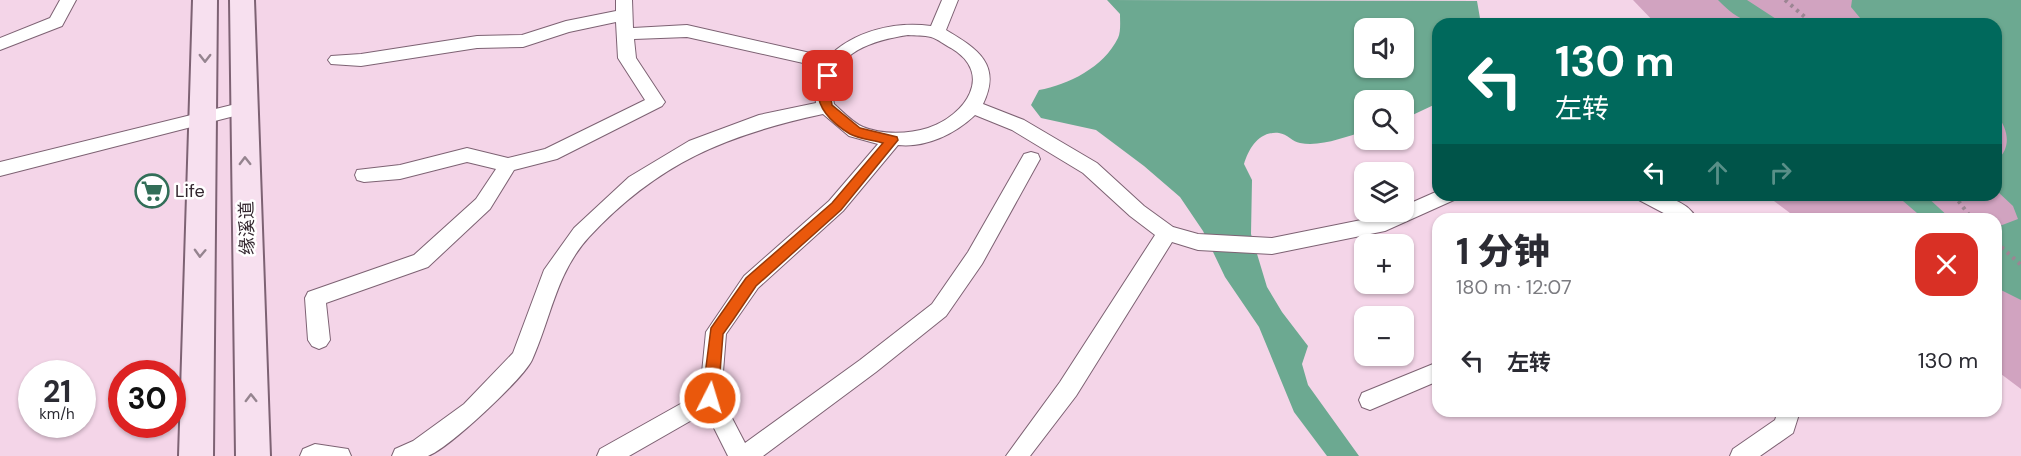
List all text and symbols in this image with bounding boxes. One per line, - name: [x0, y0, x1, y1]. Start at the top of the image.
- map controls: [1354, 18, 1414, 366]
- button: sound: [1354, 18, 1414, 78]
- text: 130 m: [1555, 34, 1675, 89]
- icon: left: [1456, 42, 1534, 120]
- pin: [802, 50, 853, 101]
- one-way arrow: [199, 54, 211, 63]
- icon: arrive: [811, 59, 844, 92]
- button: search: [1354, 90, 1414, 150]
- text: 左转: [1555, 91, 1609, 126]
- one-way arrow: [239, 156, 252, 165]
- icon: left: [1638, 156, 1671, 189]
- icon: ahead: [1701, 156, 1734, 189]
- icon: right: [1764, 156, 1797, 189]
- button: layers: [1354, 162, 1414, 222]
- supermarket icon: Life: [134, 173, 170, 209]
- place label: Life: [175, 179, 205, 203]
- street label: 缘溪道: [235, 201, 259, 255]
- text: 1 分钟: [1456, 228, 1550, 275]
- button: close: [1915, 233, 1978, 296]
- button: +: [1354, 234, 1414, 294]
- one-way arrow: [194, 249, 207, 258]
- text: 180 m · 12:07: [1456, 274, 1572, 300]
- button: −: [1354, 306, 1414, 366]
- icon: left: [1456, 344, 1489, 377]
- text: 130 m: [1918, 346, 1978, 375]
- text: 左转: [1507, 348, 1551, 377]
- speed limit sign: 30: [108, 360, 186, 438]
- position arrow: [678, 366, 742, 430]
- text: 21: [43, 372, 71, 411]
- one-way arrow: [245, 393, 257, 402]
- text: km/h: [39, 404, 75, 424]

